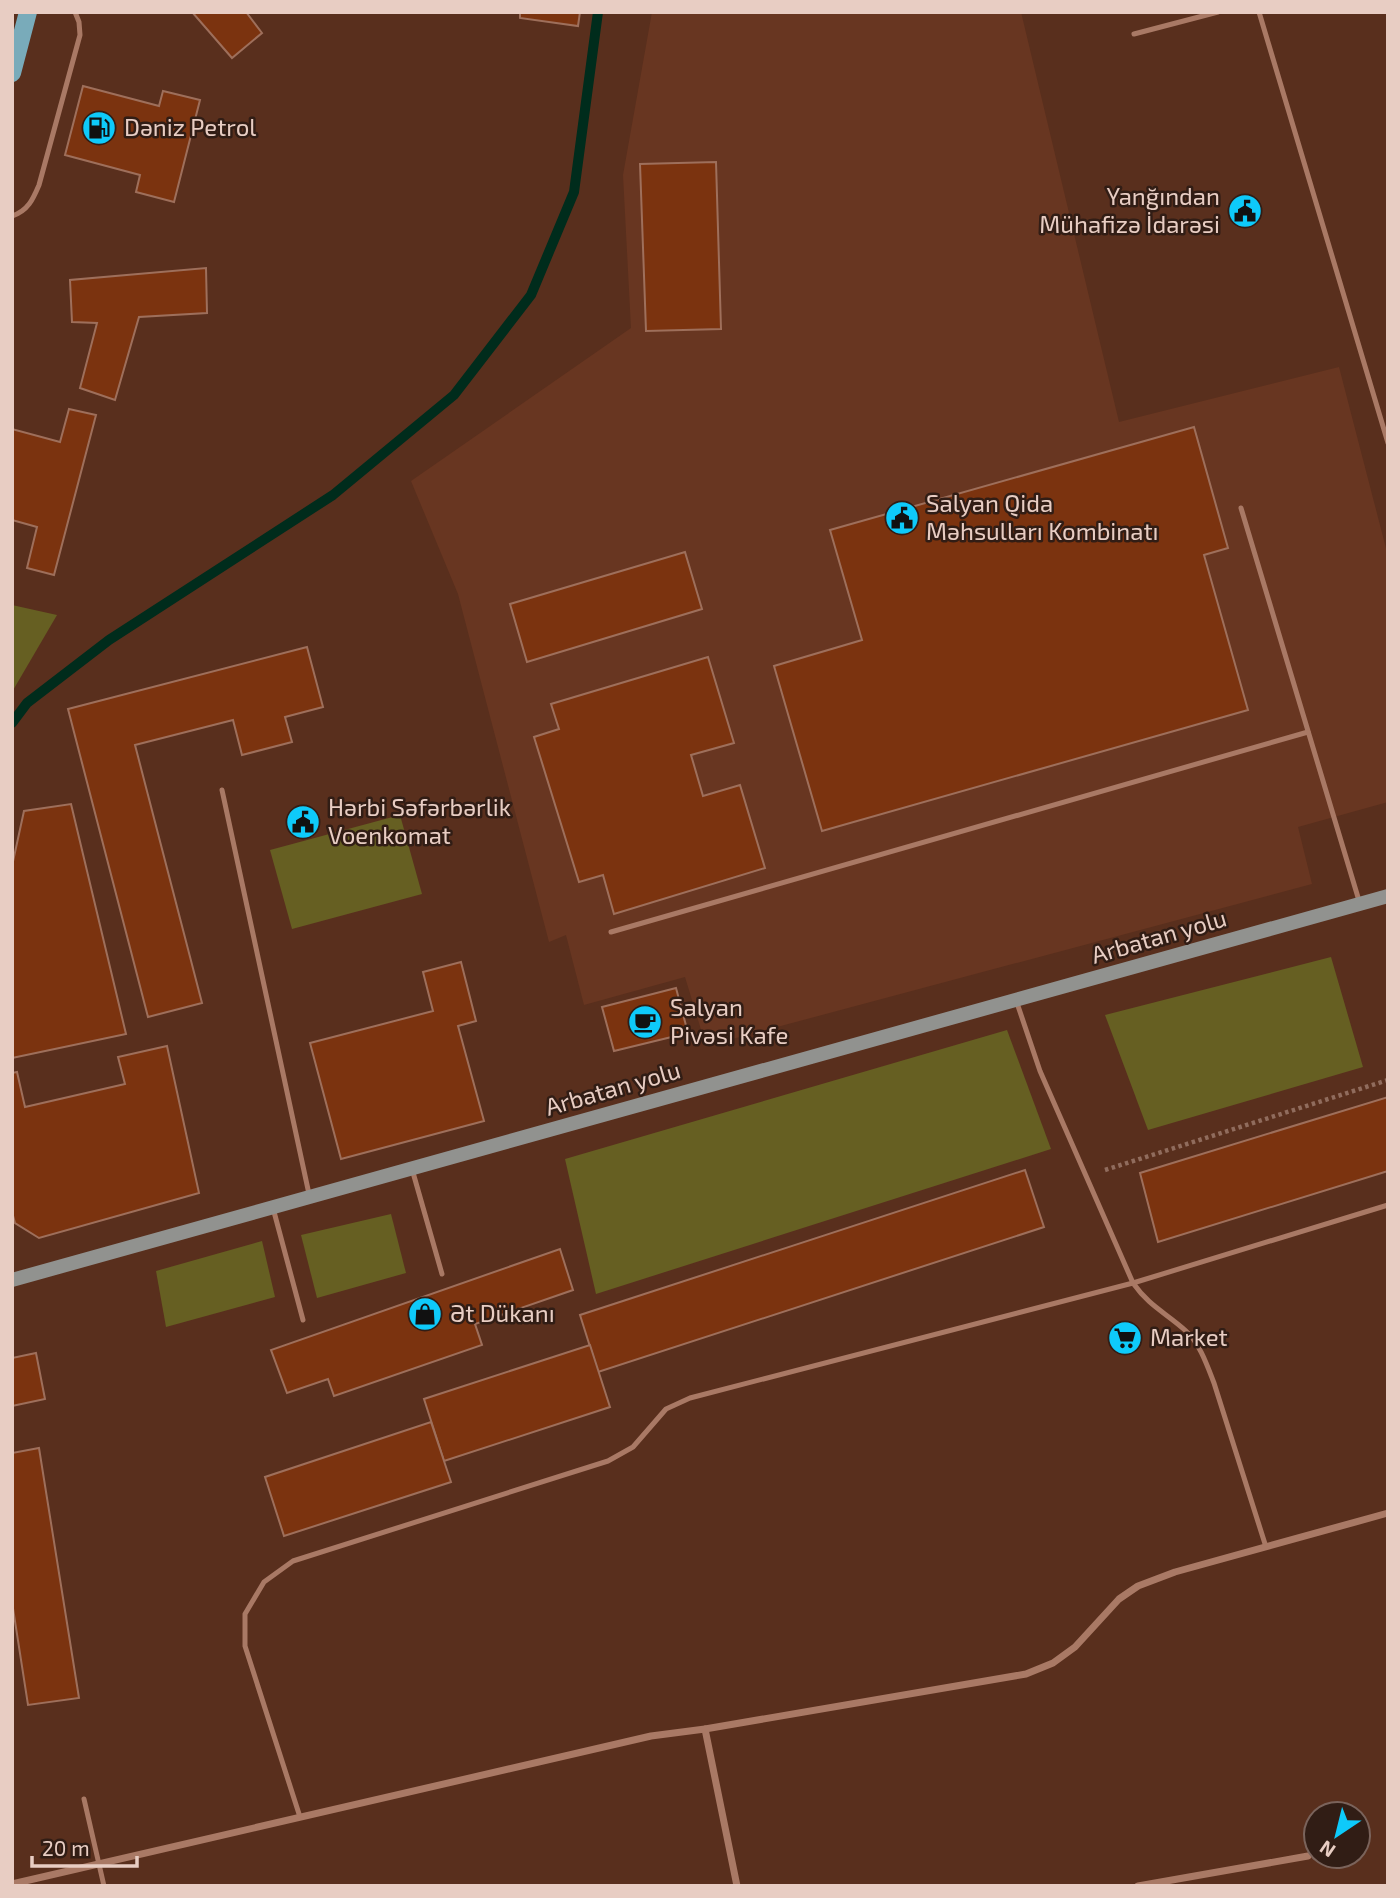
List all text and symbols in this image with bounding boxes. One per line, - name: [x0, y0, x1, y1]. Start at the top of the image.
- fuel station icon: Dəniz Petrol: [80, 109, 118, 147]
- place label: Dəniz Petrol: [124, 112, 256, 141]
- place label: Yanğından Mühafizə İdarəsi: [1039, 181, 1220, 238]
- public building icon: Yanğından Mühafizə İdarəsi: [1226, 192, 1264, 230]
- place label: Salyan Qida Məhsulları Kombinatı: [926, 488, 1159, 545]
- public building icon: Salyan Qida Məhsulları Kombinatı: [883, 499, 921, 537]
- place label: Hərbi Səfərbərlik Voenkomat: [328, 792, 511, 849]
- public building icon: Hərbi Səfərbərlik Voenkomat: [284, 803, 322, 841]
- street label: Arbatan yolu: [1088, 902, 1230, 969]
- place label: Salyan Pivəsi Kafe: [670, 992, 788, 1049]
- cafe icon: Salyan Pivəsi Kafe: [626, 1003, 664, 1041]
- street label: Arbatan yolu: [542, 1054, 684, 1121]
- shop icon: Ət Dükanı: [406, 1295, 444, 1333]
- place label: Ət Dükanı: [450, 1298, 555, 1327]
- supermarket icon: Market: [1106, 1319, 1144, 1357]
- place label: Market: [1150, 1322, 1228, 1351]
- north arrow: [1302, 1800, 1372, 1870]
- scale bar: [32, 1825, 136, 1869]
- text: 20 m: [42, 1835, 90, 1860]
- text: N: [1315, 1836, 1339, 1863]

